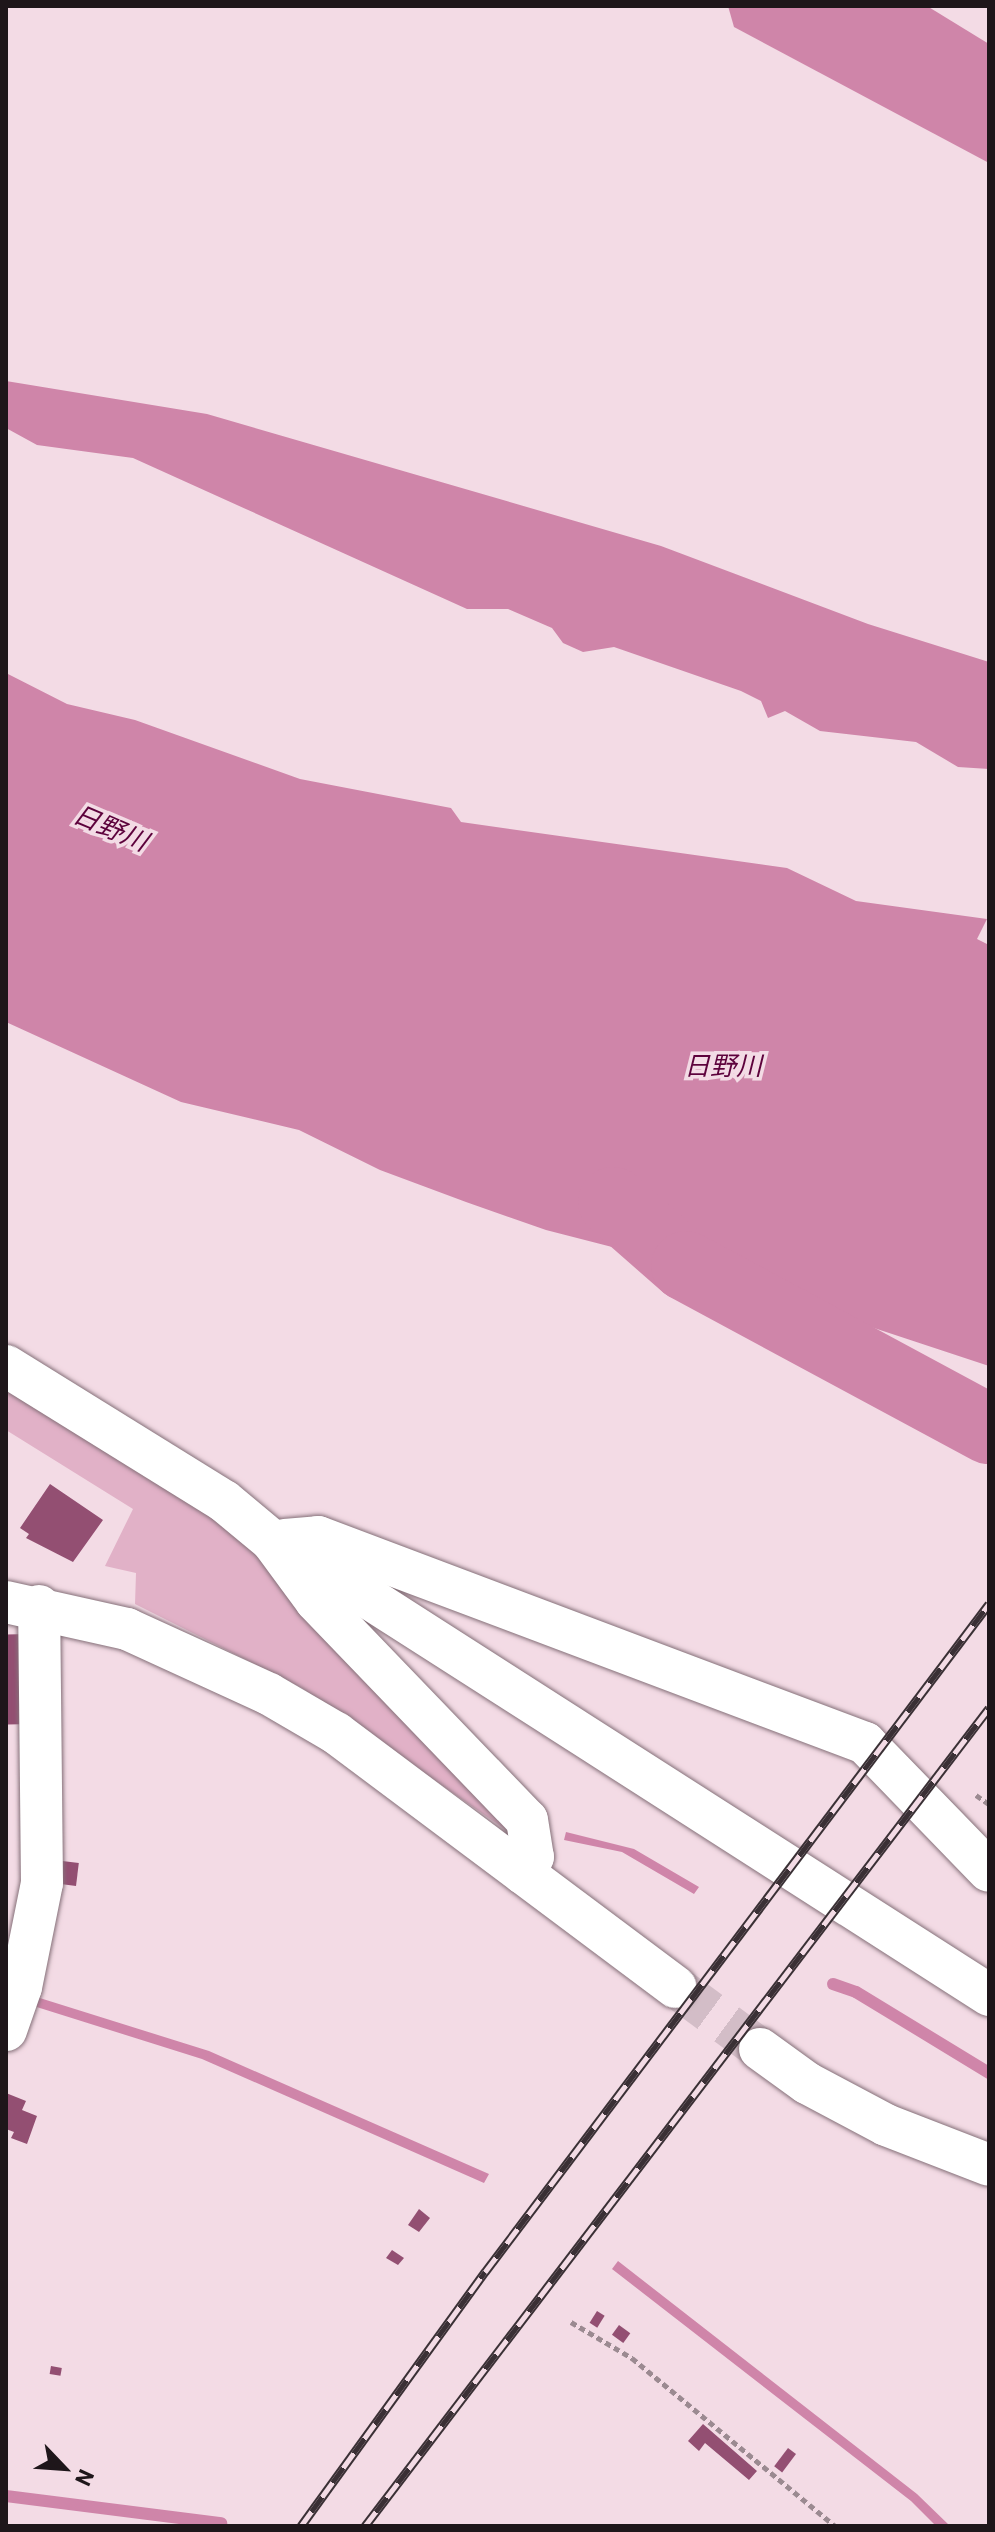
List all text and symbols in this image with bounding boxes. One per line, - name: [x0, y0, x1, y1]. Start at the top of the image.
- water label: 日野川: [69, 797, 153, 857]
- water label: 日野川: [684, 1049, 762, 1081]
- north arrow: [24, 2428, 104, 2508]
- text: N: [71, 2466, 101, 2490]

